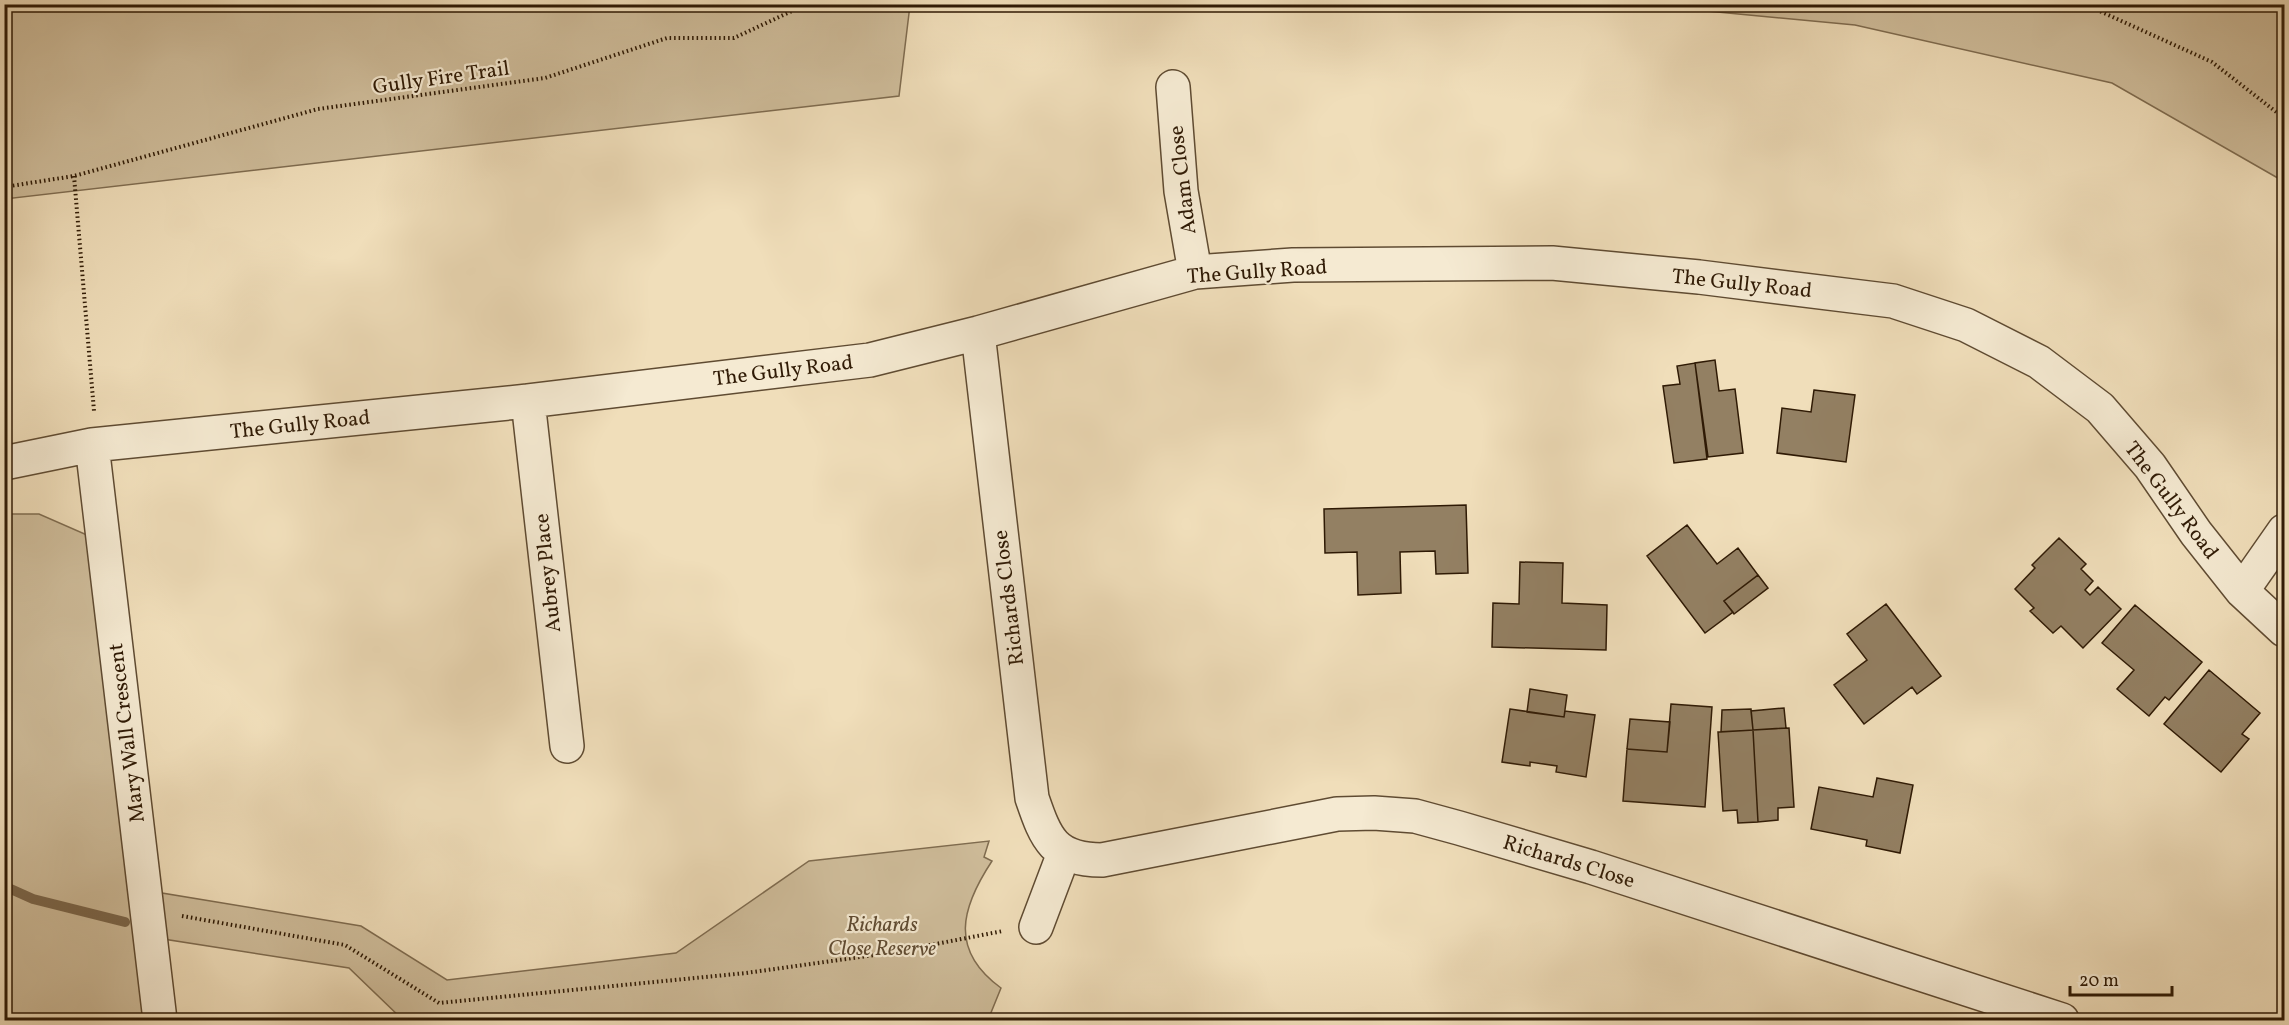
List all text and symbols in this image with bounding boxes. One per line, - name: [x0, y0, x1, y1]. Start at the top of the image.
- street label: Gully Fire Trail: [371, 55, 511, 102]
- street label: Adam Close: [1162, 124, 1205, 236]
- street label: The Gully Road: [1186, 253, 1328, 292]
- street label: The Gully Road: [1670, 263, 1813, 306]
- street label: The Gully Road: [712, 349, 855, 394]
- street label: The Gully Road: [229, 404, 372, 447]
- street label: The Gully Road: [2117, 436, 2225, 566]
- street label: Aubrey Place: [528, 512, 569, 634]
- street label: Richards Close: [987, 528, 1032, 667]
- street label: Mary Wall Crescent: [102, 641, 153, 824]
- street label: Richards Close: [1499, 829, 1638, 896]
- park label: Richards Close Reserve: [828, 911, 936, 964]
- scale bar: [2070, 959, 2172, 997]
- text: 20 m: [2079, 969, 2119, 994]

